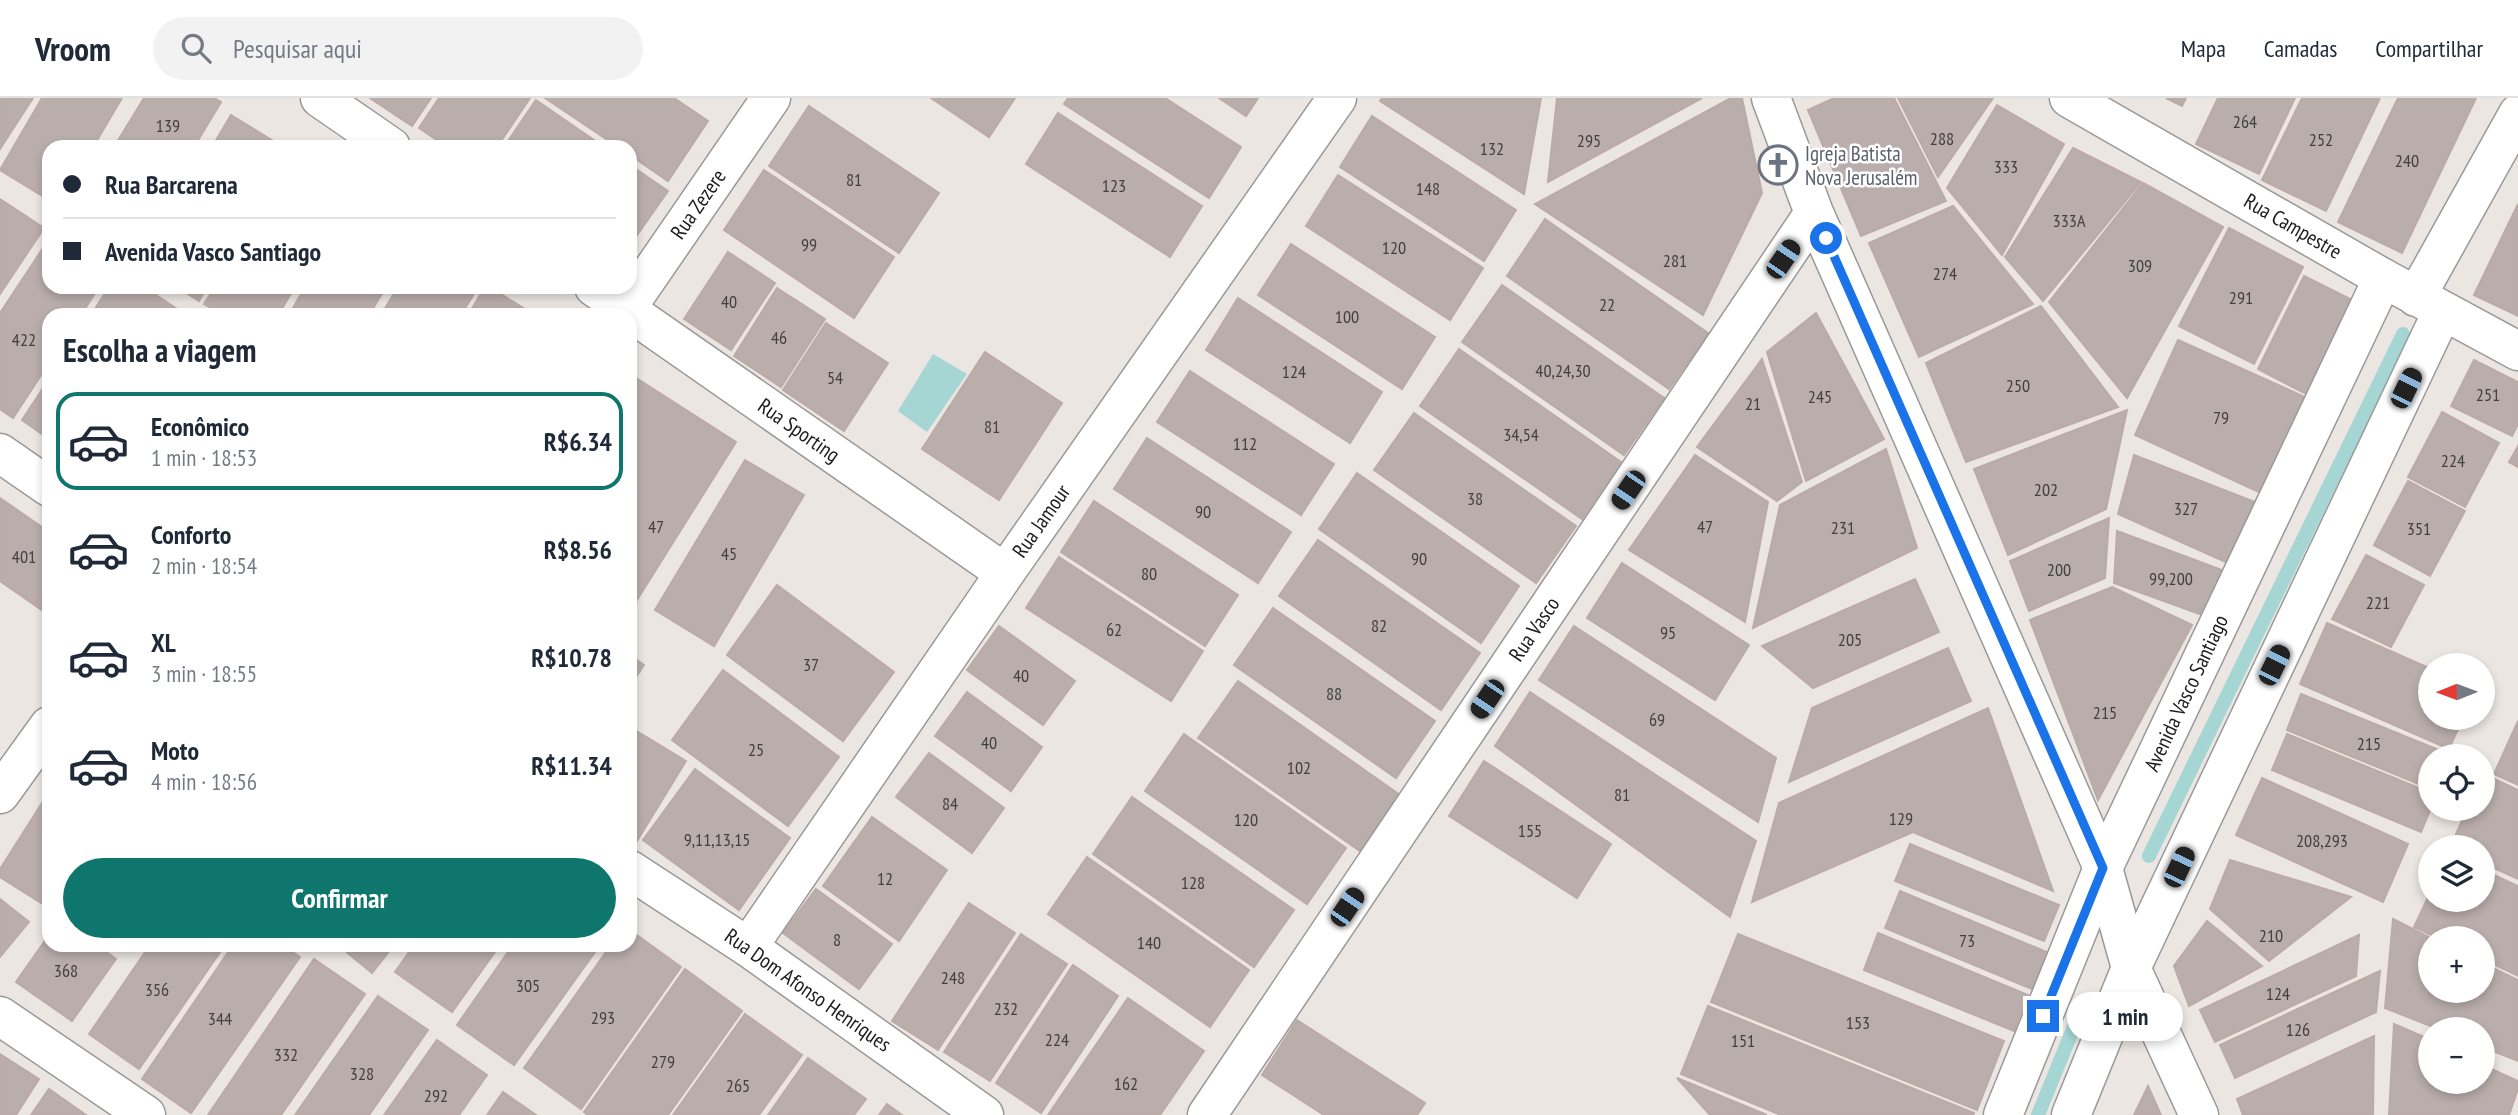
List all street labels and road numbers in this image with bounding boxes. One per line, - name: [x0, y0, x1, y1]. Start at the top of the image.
- street label: Rua Zezere: [664, 164, 732, 244]
- street label: Rua Campestre: [2239, 187, 2347, 265]
- street label: Rua Sporting: [753, 392, 845, 468]
- street label: Rua Jamour: [1006, 479, 1076, 563]
- street label: Rua Vasco: [1503, 592, 1565, 666]
- street label: Avenida Vasco Santiago: [2138, 610, 2234, 776]
- street label: Rua Dom Afonso Henriques: [719, 922, 897, 1058]

